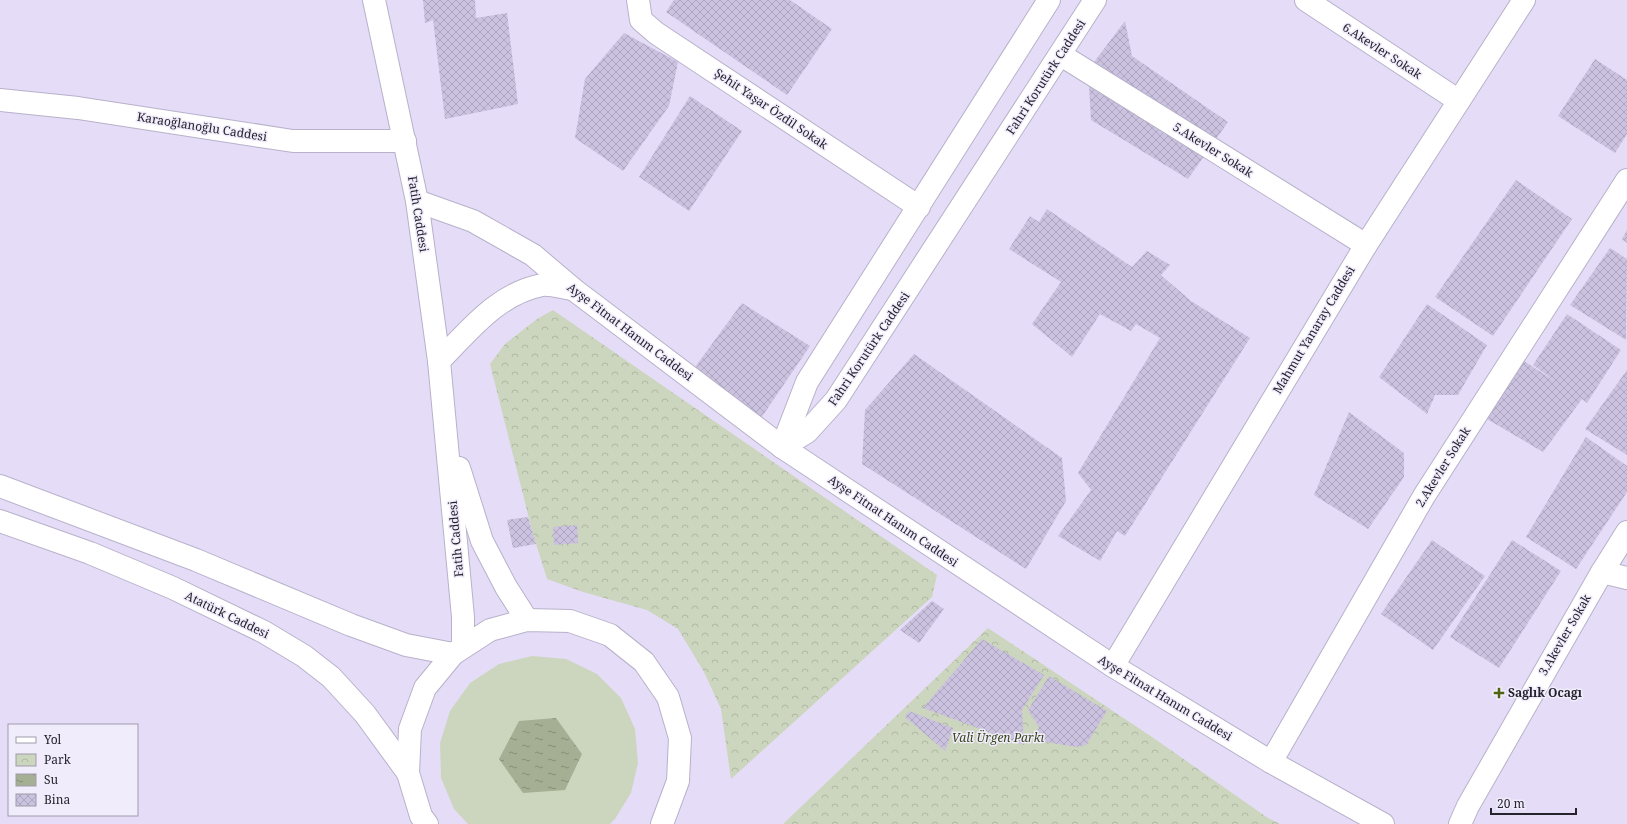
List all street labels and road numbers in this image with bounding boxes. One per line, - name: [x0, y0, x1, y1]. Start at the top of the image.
- street label: Fahri Korutürk Caddesi: [1002, 16, 1089, 138]
- street label: 6.Akevler Sokak: [1339, 19, 1426, 83]
- street label: Şehit Yaşar Özdil Sokak: [711, 64, 832, 154]
- street label: Karaoğlanoğlu Caddesi: [136, 108, 268, 145]
- street label: 5.Akevler Sokak: [1170, 118, 1257, 182]
- street label: Fatih Caddesi: [404, 175, 433, 253]
- street label: Mahmut Yanaray Caddesi: [1269, 263, 1359, 397]
- street label: Ayşe Fitnat Hanım Caddesi: [564, 279, 697, 385]
- street label: Fahri Korutürk Caddesi: [824, 288, 913, 409]
- street label: 2.Akevler Sokak: [1411, 423, 1475, 510]
- street label: Ayşe Fitnat Hanım Caddesi: [825, 471, 962, 571]
- street label: Fatih Caddesi: [444, 500, 467, 578]
- street label: Atatürk Caddesi: [182, 587, 272, 642]
- street label: 3.Akevler Sokak: [1534, 590, 1595, 679]
- street label: Ayşe Fitnat Hanım Caddesi: [1095, 651, 1236, 744]

